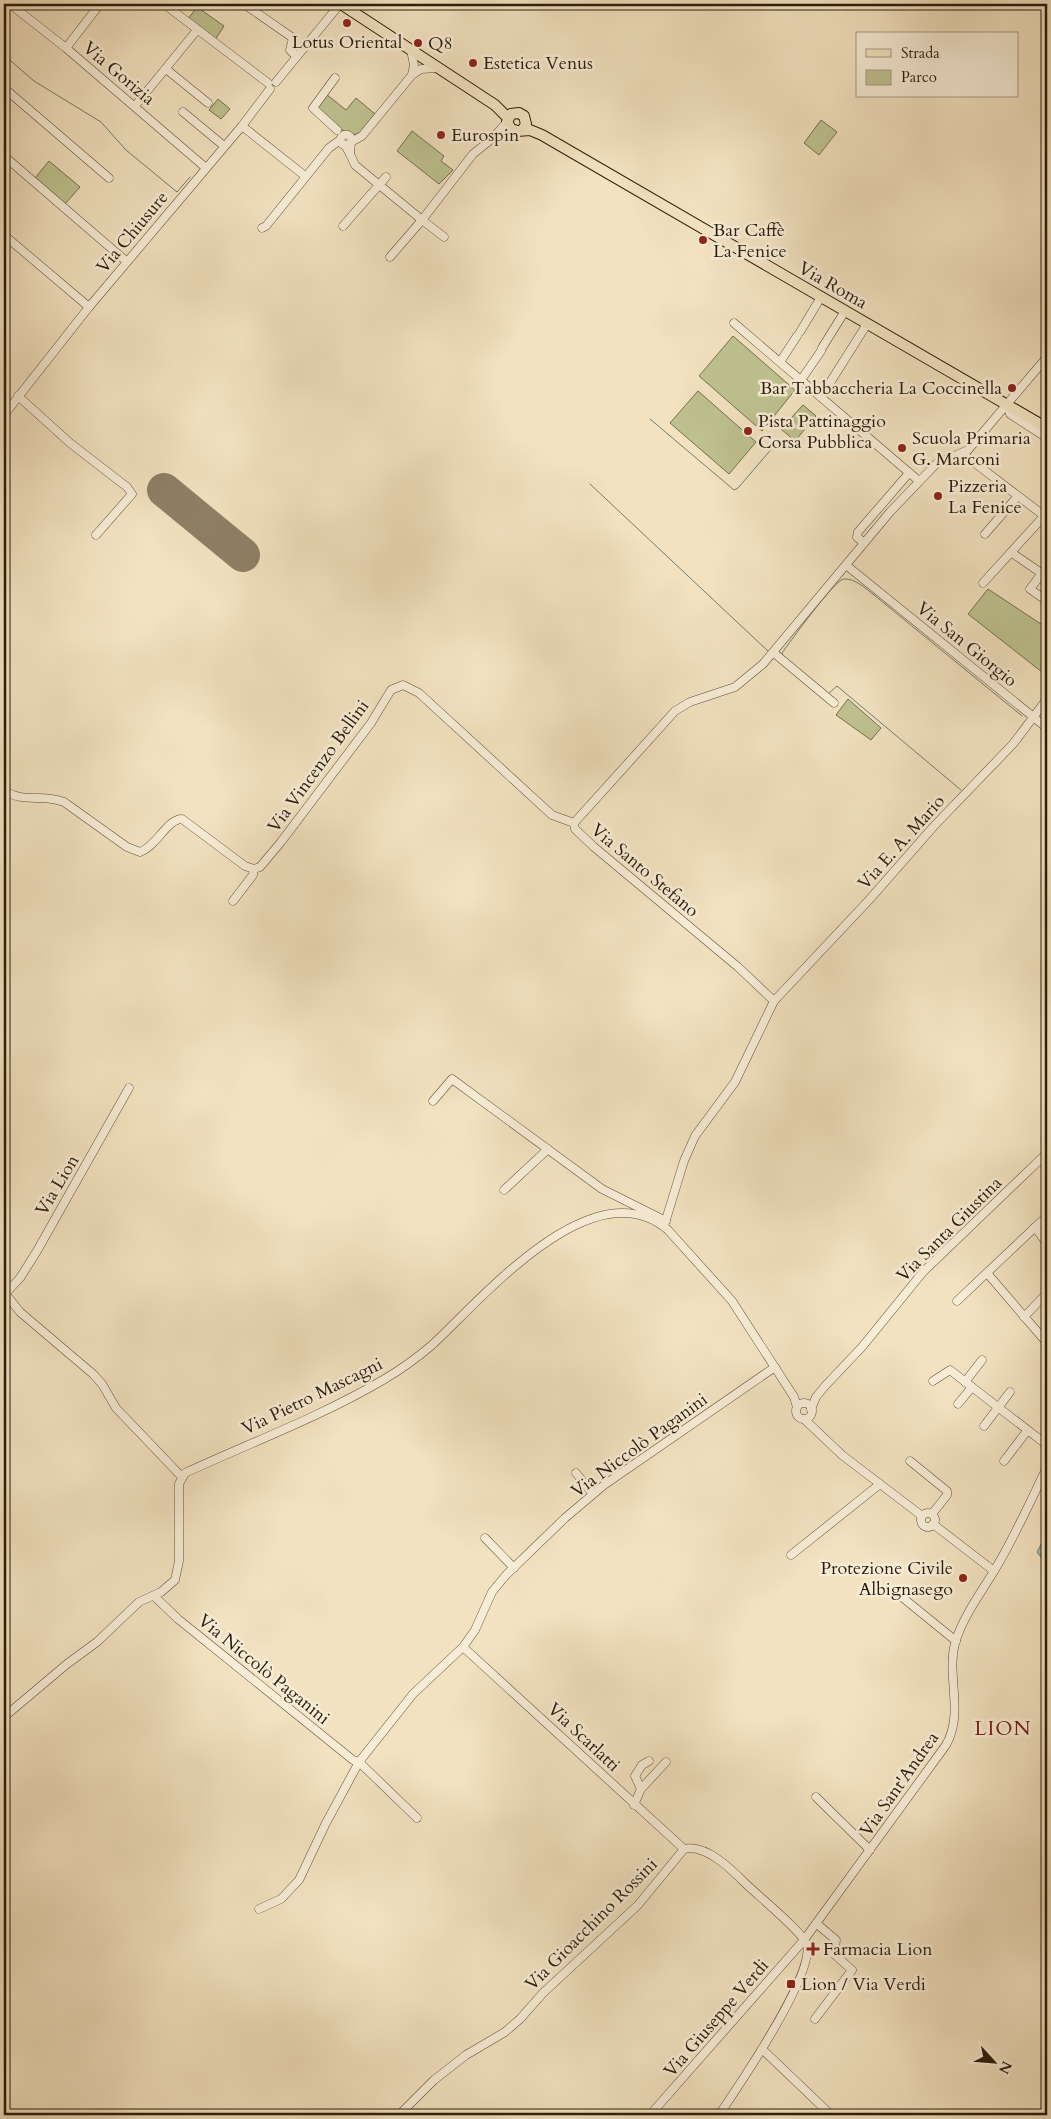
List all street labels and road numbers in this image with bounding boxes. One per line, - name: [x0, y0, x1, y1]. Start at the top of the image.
- street label: Via Gorizia: [77, 36, 160, 111]
- street label: Via Chiusure: [91, 186, 174, 279]
- street label: Via Roma: [794, 256, 872, 315]
- street label: Via San Giorgio: [911, 596, 1023, 693]
- street label: Via Vincenzo Bellini: [262, 695, 375, 838]
- street label: Via E. A. Mario: [852, 789, 951, 895]
- street label: Via Santo Stefano: [585, 818, 704, 923]
- street label: Via Lion: [30, 1150, 86, 1220]
- street label: Via Santa Giustina: [891, 1171, 1008, 1288]
- street label: Via Pietro Mascagni: [238, 1352, 387, 1441]
- street label: Via Niccolò Paganini: [566, 1387, 713, 1504]
- street label: Via Niccolò Paganini: [192, 1608, 335, 1731]
- street label: Via Scarlatti: [542, 1697, 626, 1778]
- street label: Via Sant'Andrea: [854, 1727, 945, 1842]
- street label: Via Gioacchino Rossini: [519, 1852, 663, 1996]
- street label: Via Giuseppe Verdi: [658, 1954, 775, 2083]

